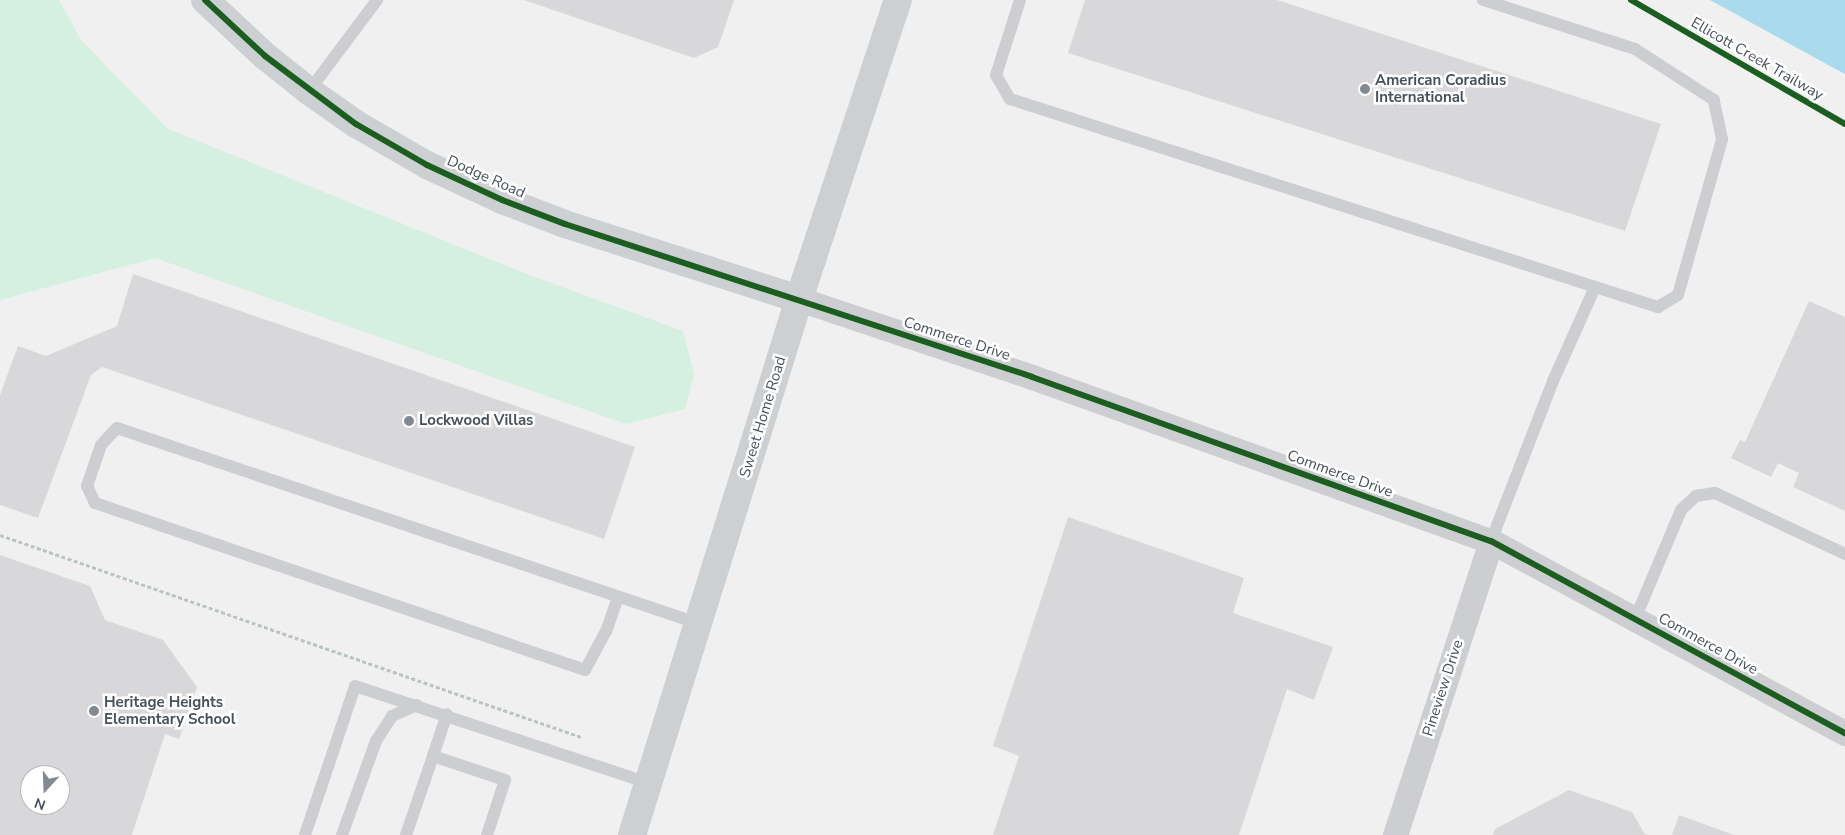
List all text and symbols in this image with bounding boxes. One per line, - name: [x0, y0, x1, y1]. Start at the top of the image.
- street label: Ellicott Creek Trailway: [1688, 14, 1826, 104]
- place label: American Coradius International: [1375, 71, 1506, 106]
- marker: American Coradius International: [1359, 83, 1371, 95]
- street label: Dodge Road: [444, 152, 528, 202]
- street label: Commerce Drive: [901, 313, 1013, 365]
- street label: Sweet Home Road: [736, 354, 790, 480]
- place label: Lockwood Villas: [419, 412, 533, 430]
- marker: Lockwood Villas: [403, 415, 415, 427]
- street label: Commerce Drive: [1285, 447, 1395, 501]
- street label: Commerce Drive: [1655, 609, 1761, 679]
- street label: Pineview Drive: [1419, 637, 1467, 739]
- place label: Heritage Heights Elementary School: [104, 693, 235, 728]
- marker: Heritage Heights Elementary School: [88, 705, 100, 717]
- north arrow: [20, 765, 70, 815]
- text: N: [32, 793, 48, 814]

